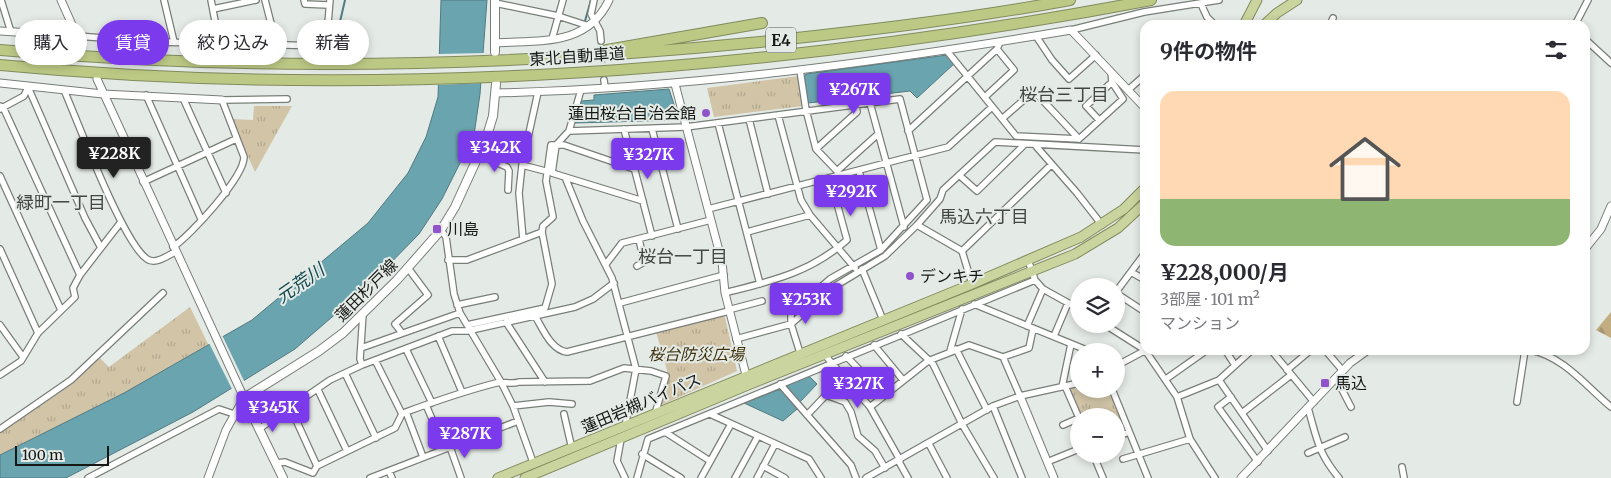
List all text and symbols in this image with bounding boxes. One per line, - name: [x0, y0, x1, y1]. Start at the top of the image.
- chip: 購入: [15, 20, 87, 65]
- chip: 賃貸: [97, 20, 169, 65]
- chip: 絞り込み: [179, 20, 287, 65]
- chip: 新着: [297, 20, 369, 65]
- road number: E4: [766, 28, 796, 52]
- icon: filters: [1542, 36, 1570, 64]
- text: 9件の物件: [1160, 38, 1257, 65]
- street label: 東北自動車道: [528, 43, 626, 69]
- pin: ¥267K: [819, 72, 889, 115]
- text: ¥267K: [828, 79, 880, 99]
- district label: 桜台三丁目: [1019, 83, 1109, 106]
- place label: 蓮田桜台自治会館: [568, 103, 696, 123]
- marker: 蓮田桜台自治会館: [700, 107, 712, 119]
- icon: home: [1320, 124, 1410, 214]
- pin: ¥342K: [460, 130, 530, 173]
- pin: ¥228K: [79, 136, 149, 179]
- text: ¥342K: [469, 137, 521, 157]
- pin: ¥327K: [613, 138, 683, 180]
- text: ¥228K: [88, 143, 140, 163]
- text: ¥327K: [622, 144, 674, 164]
- pin: ¥292K: [816, 174, 886, 217]
- text: ¥292K: [825, 181, 877, 201]
- district label: 緑町一丁目: [16, 191, 106, 214]
- district label: 馬込六丁目: [939, 205, 1029, 228]
- place label: 川島: [447, 219, 479, 239]
- marker: 川島: [431, 223, 443, 235]
- district label: 桜台一丁目: [638, 245, 728, 268]
- street label: 蓮田杉戸線: [331, 255, 401, 325]
- water label: 元荒川: [271, 257, 330, 308]
- text: ¥228,000/月: [1160, 259, 1289, 286]
- place label: デンキチ: [920, 266, 984, 286]
- marker: デンキチ: [904, 270, 916, 282]
- map controls: [1070, 278, 1125, 463]
- button: layers: [1070, 278, 1125, 333]
- pin: ¥253K: [771, 282, 841, 325]
- text: ¥253K: [781, 289, 831, 309]
- text: 3部屋 · 101 m²: [1160, 289, 1260, 309]
- text: マンション: [1160, 313, 1240, 333]
- button: +: [1070, 343, 1125, 398]
- park label: 桜台防災広場: [648, 344, 746, 364]
- pin: ¥327K: [823, 366, 893, 409]
- street label: 蓮田岩槻バイパス: [578, 369, 704, 437]
- text: ¥327K: [832, 373, 884, 393]
- place label: 馬込: [1335, 373, 1367, 393]
- marker: 馬込: [1319, 377, 1331, 389]
- pin: ¥345K: [238, 390, 308, 433]
- text: ¥345K: [247, 397, 299, 417]
- button: −: [1070, 408, 1125, 463]
- pin: ¥287K: [430, 416, 500, 459]
- text: ¥287K: [439, 423, 491, 443]
- scale bar: [15, 443, 109, 466]
- text: 100 m: [22, 446, 63, 464]

